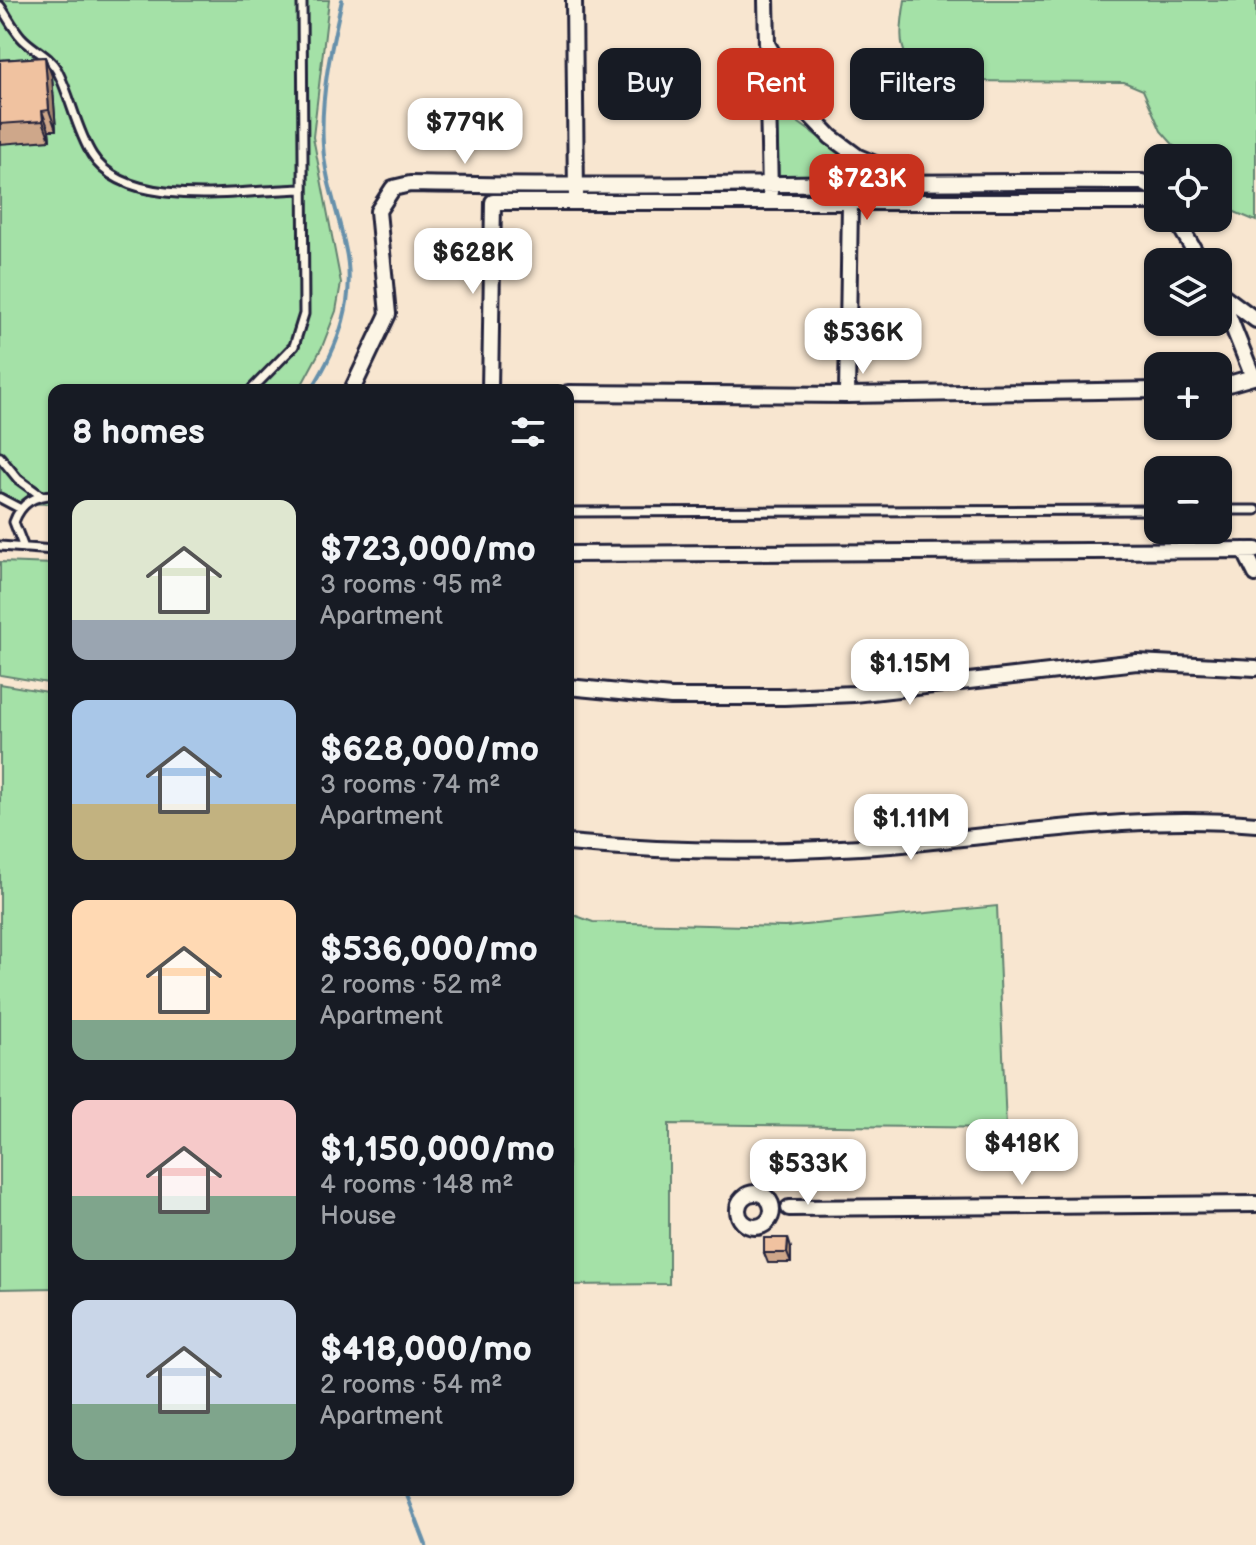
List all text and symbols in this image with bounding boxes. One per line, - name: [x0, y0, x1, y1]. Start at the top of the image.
- chip: Buy: [598, 48, 701, 120]
- chip: Rent: [717, 48, 834, 120]
- chip: Filters: [850, 48, 984, 120]
- pin: $779K: [409, 98, 521, 166]
- text: $779K: [426, 108, 504, 139]
- map controls: [1144, 144, 1232, 544]
- button: locate: [1144, 144, 1232, 232]
- pin: $723K: [811, 154, 923, 222]
- text: $723K: [827, 164, 907, 195]
- pin: $628K: [417, 228, 529, 296]
- text: $628K: [432, 238, 514, 269]
- button: layers: [1144, 248, 1232, 336]
- pin: $536K: [807, 308, 919, 376]
- text: $536K: [823, 318, 903, 349]
- button: +: [1144, 352, 1232, 440]
- icon: filters: [506, 410, 550, 454]
- text: 8 homes: [72, 412, 205, 453]
- button: −: [1144, 456, 1232, 544]
- text: $723,000/mo: [320, 529, 536, 570]
- icon: home: [136, 532, 232, 628]
- text: 3 rooms · 95 m²: [320, 570, 502, 601]
- text: Apartment: [320, 601, 443, 632]
- pin: $1.15M: [845, 639, 975, 707]
- text: $1.15M: [869, 649, 951, 680]
- text: $628,000/mo: [320, 729, 539, 770]
- icon: home: [136, 732, 232, 828]
- text: 3 rooms · 74 m²: [320, 770, 500, 801]
- pin: $1.11M: [846, 794, 976, 862]
- text: Apartment: [320, 801, 443, 832]
- text: $1.11M: [872, 804, 950, 835]
- text: $536,000/mo: [320, 929, 538, 970]
- icon: home: [136, 932, 232, 1028]
- text: 2 rooms · 52 m²: [320, 970, 502, 1001]
- text: Apartment: [320, 1001, 443, 1032]
- pin: $418K: [966, 1119, 1078, 1187]
- text: $1,150,000/mo: [320, 1129, 555, 1170]
- text: $418K: [984, 1129, 1060, 1160]
- icon: home: [136, 1132, 232, 1228]
- pin: $533K: [752, 1139, 864, 1207]
- text: $533K: [768, 1149, 848, 1180]
- text: 4 rooms · 148 m²: [320, 1170, 513, 1201]
- text: House: [320, 1201, 396, 1232]
- text: $418,000/mo: [320, 1329, 532, 1370]
- icon: home: [136, 1332, 232, 1428]
- text: 2 rooms · 54 m²: [320, 1370, 503, 1401]
- text: Apartment: [320, 1401, 443, 1432]

